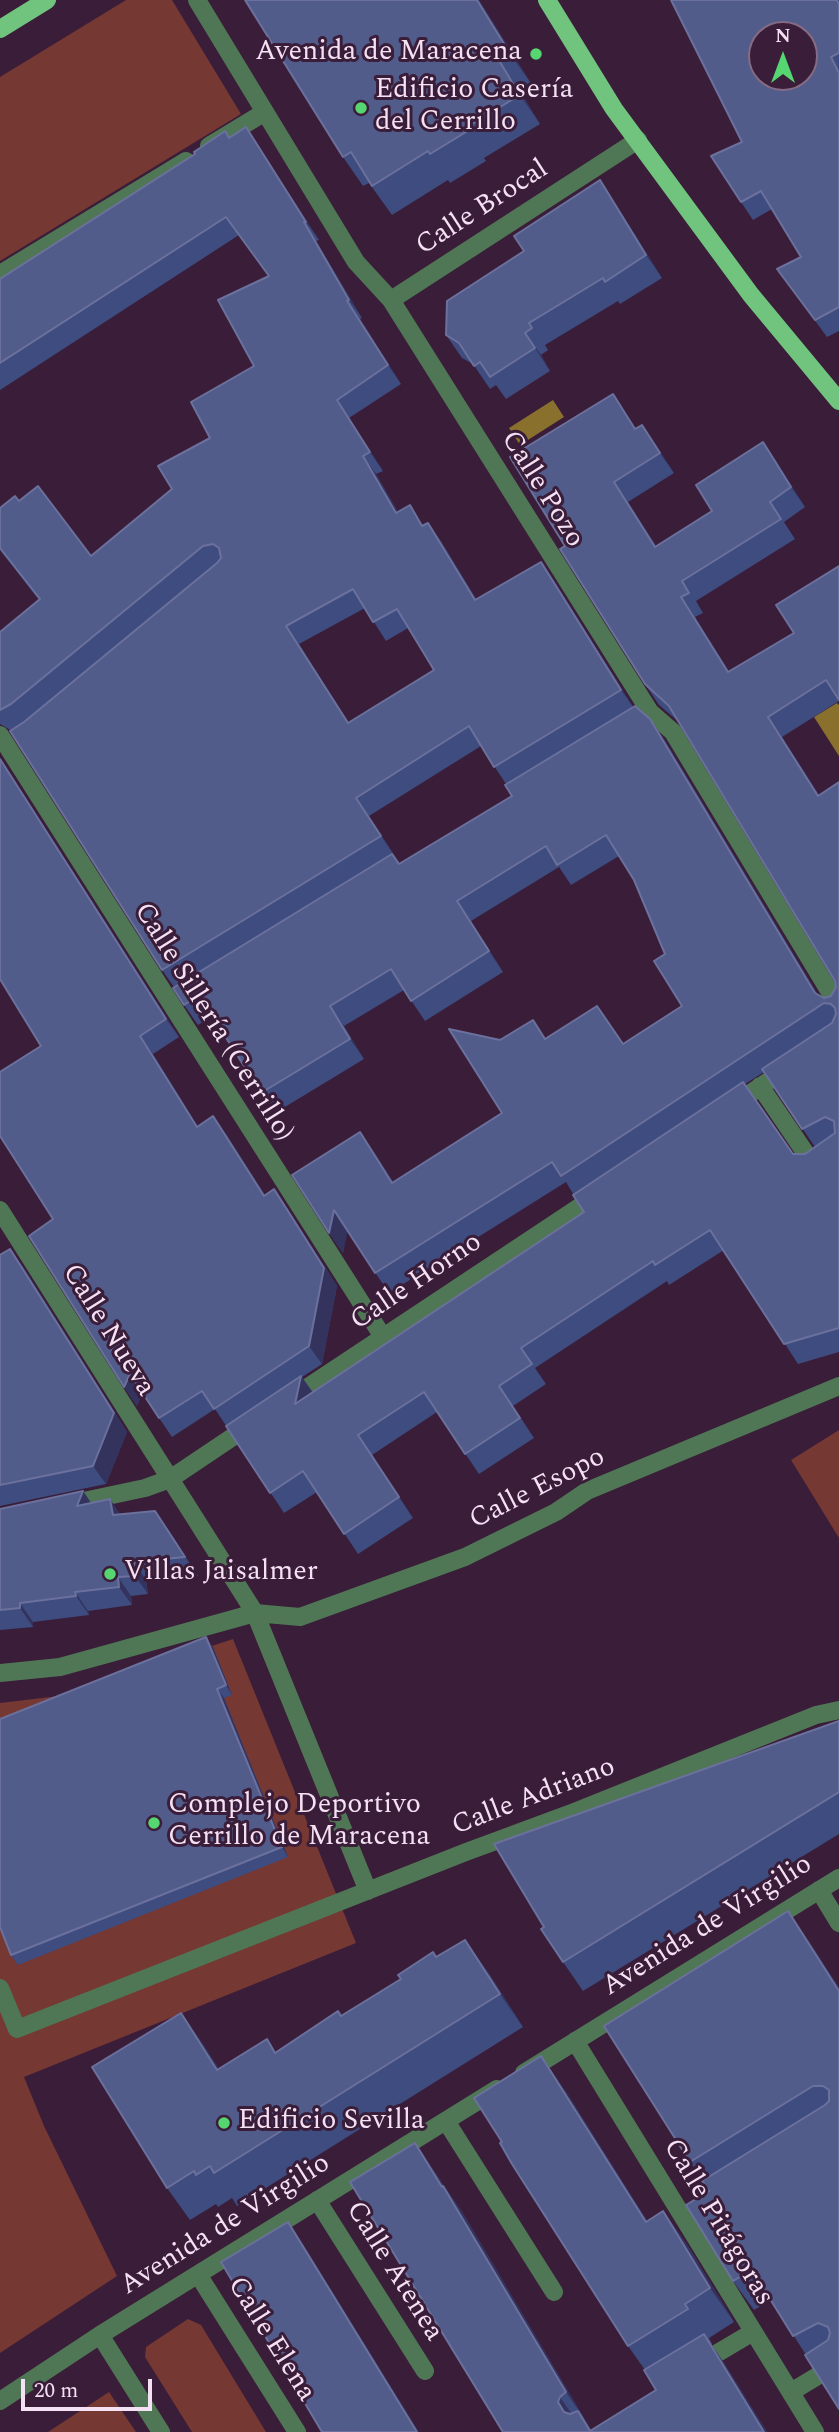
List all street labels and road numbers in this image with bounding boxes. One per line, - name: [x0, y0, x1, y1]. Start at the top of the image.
- street label: Calle Brocal: [411, 154, 555, 264]
- street label: Calle Pozo: [492, 425, 590, 555]
- street label: Calle Sillería (Cerrillo): [125, 897, 299, 1149]
- street label: Calle Horno: [345, 1227, 489, 1339]
- street label: Calle Nueva: [53, 1259, 161, 1403]
- street label: Calle Esopo: [465, 1442, 611, 1538]
- street label: Calle Adriano: [448, 1752, 620, 1844]
- street label: Avenida de Virgilio: [597, 1849, 819, 2005]
- street label: Calle Pitágoras: [654, 2134, 780, 2312]
- street label: Avenida de Virgilio: [115, 2148, 337, 2304]
- street label: Calle Atenea: [337, 2196, 449, 2348]
- street label: Calle Elena: [218, 2271, 322, 2409]

